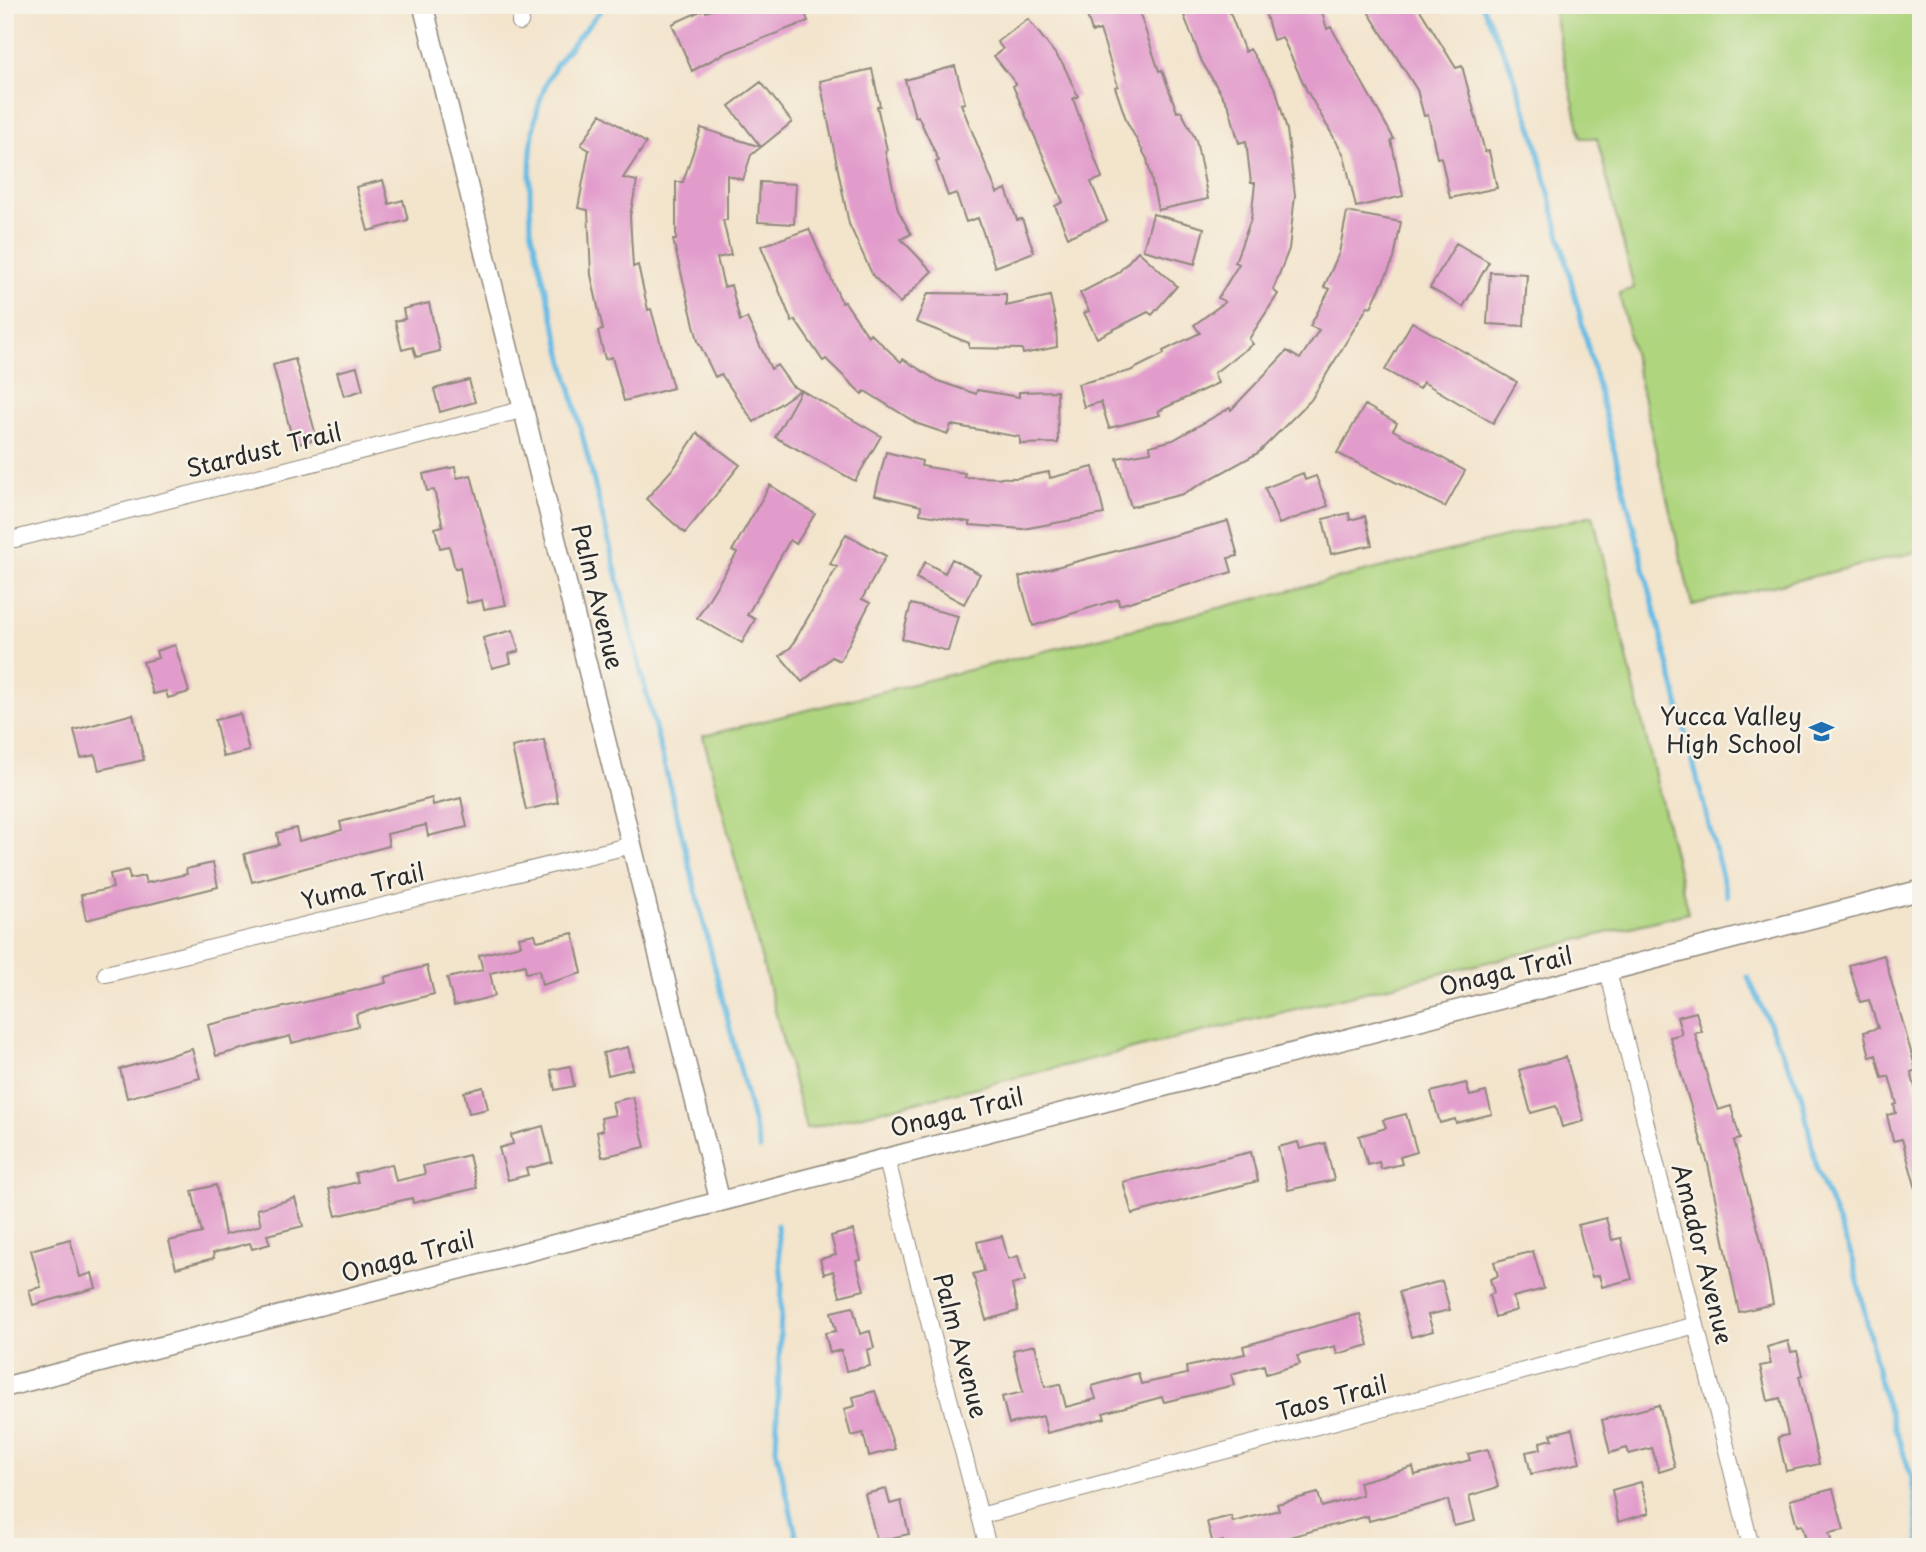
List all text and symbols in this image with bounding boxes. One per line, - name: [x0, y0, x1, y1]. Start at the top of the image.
- street label: Stardust Trail: [182, 412, 345, 486]
- street label: Palm Avenue: [564, 520, 634, 673]
- place label: Yucca Valley High School: [1660, 697, 1802, 761]
- school or university icon: Yucca Valley High School: [1808, 717, 1836, 745]
- street label: Yuma Trail: [297, 852, 428, 918]
- street label: Onaga Trail: [1435, 936, 1576, 1004]
- street label: Onaga Trail: [886, 1077, 1027, 1145]
- street label: Amador Avenue: [1664, 1159, 1744, 1348]
- street label: Onaga Trail: [337, 1220, 478, 1290]
- street label: Palm Avenue: [925, 1269, 999, 1422]
- street label: Taos Trail: [1272, 1365, 1391, 1429]

